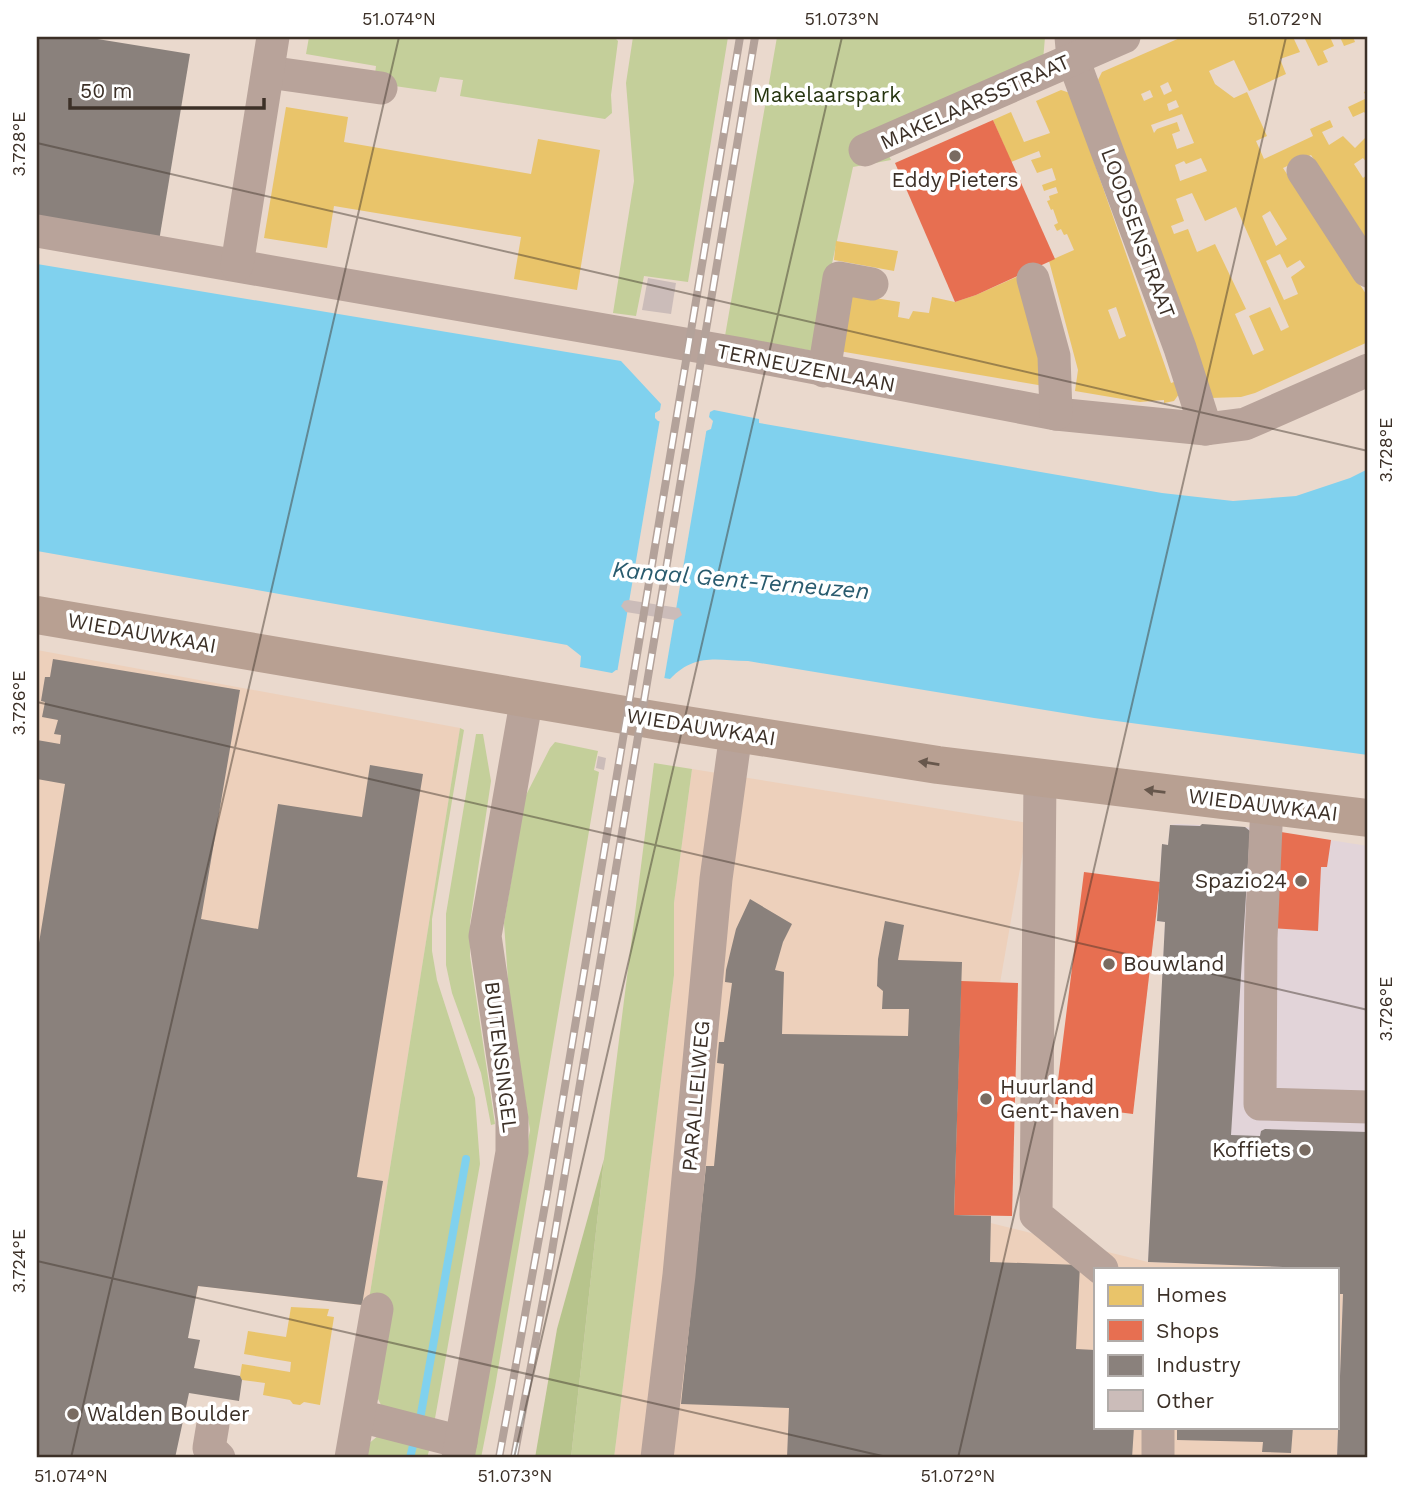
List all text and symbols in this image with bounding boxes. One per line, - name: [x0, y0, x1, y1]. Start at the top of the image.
- text: 51.074°N: [362, 8, 436, 29]
- text: 51.073°N: [805, 8, 879, 29]
- text: 51.072°N: [1248, 8, 1322, 29]
- street label: MAKELAARSSTRAAT: [876, 48, 1074, 155]
- scale bar: [70, 66, 264, 110]
- text: 50 m: [80, 78, 132, 103]
- park label: Makelaarspark: [753, 82, 901, 107]
- text: 3.728°E: [8, 111, 29, 177]
- street label: LOODSENSTRAAT: [1096, 144, 1181, 321]
- marker: Eddy Pieters: [947, 148, 963, 164]
- place label: Eddy Pieters: [891, 167, 1019, 192]
- street label: TERNEUZENLAAN: [715, 338, 898, 397]
- text: 3.728°E: [1375, 417, 1396, 483]
- water label: Kanaal Gent-Terneuzen: [611, 556, 871, 605]
- street label: WIEDAUWKAAI: [66, 607, 218, 658]
- text: 3.726°E: [8, 670, 29, 736]
- street label: WIEDAUWKAAI: [625, 702, 777, 751]
- one-way arrow: [918, 757, 940, 768]
- street label: WIEDAUWKAAI: [1187, 783, 1339, 826]
- one-way arrow: [1144, 785, 1166, 796]
- place label: Spazio24: [1195, 868, 1287, 893]
- marker: Spazio24: [1293, 873, 1309, 889]
- place label: Bouwland: [1123, 951, 1224, 976]
- marker: Bouwland: [1101, 956, 1117, 972]
- text: 3.726°E: [1375, 976, 1396, 1042]
- street label: BUITENSINGEL: [480, 980, 523, 1134]
- street label: PARALLELWEG: [676, 1019, 715, 1173]
- place label: Huurland Gent-haven: [1000, 1074, 1120, 1123]
- marker: Huurland Gent-haven: [978, 1091, 994, 1107]
- place label: Koffiets: [1212, 1137, 1291, 1162]
- marker: Koffiets: [1297, 1142, 1313, 1158]
- text: 3.724°E: [8, 1229, 29, 1293]
- legend: [1094, 1268, 1338, 1428]
- text: Homes: [1156, 1282, 1227, 1307]
- text: Shops: [1156, 1318, 1219, 1343]
- text: Industry: [1156, 1352, 1241, 1377]
- text: Other: [1156, 1388, 1215, 1413]
- place label: Walden Boulder: [87, 1401, 250, 1426]
- marker: Walden Boulder: [65, 1406, 81, 1422]
- text: 51.074°N: [34, 1465, 108, 1486]
- text: 51.073°N: [478, 1465, 552, 1486]
- text: 51.072°N: [921, 1465, 995, 1486]

